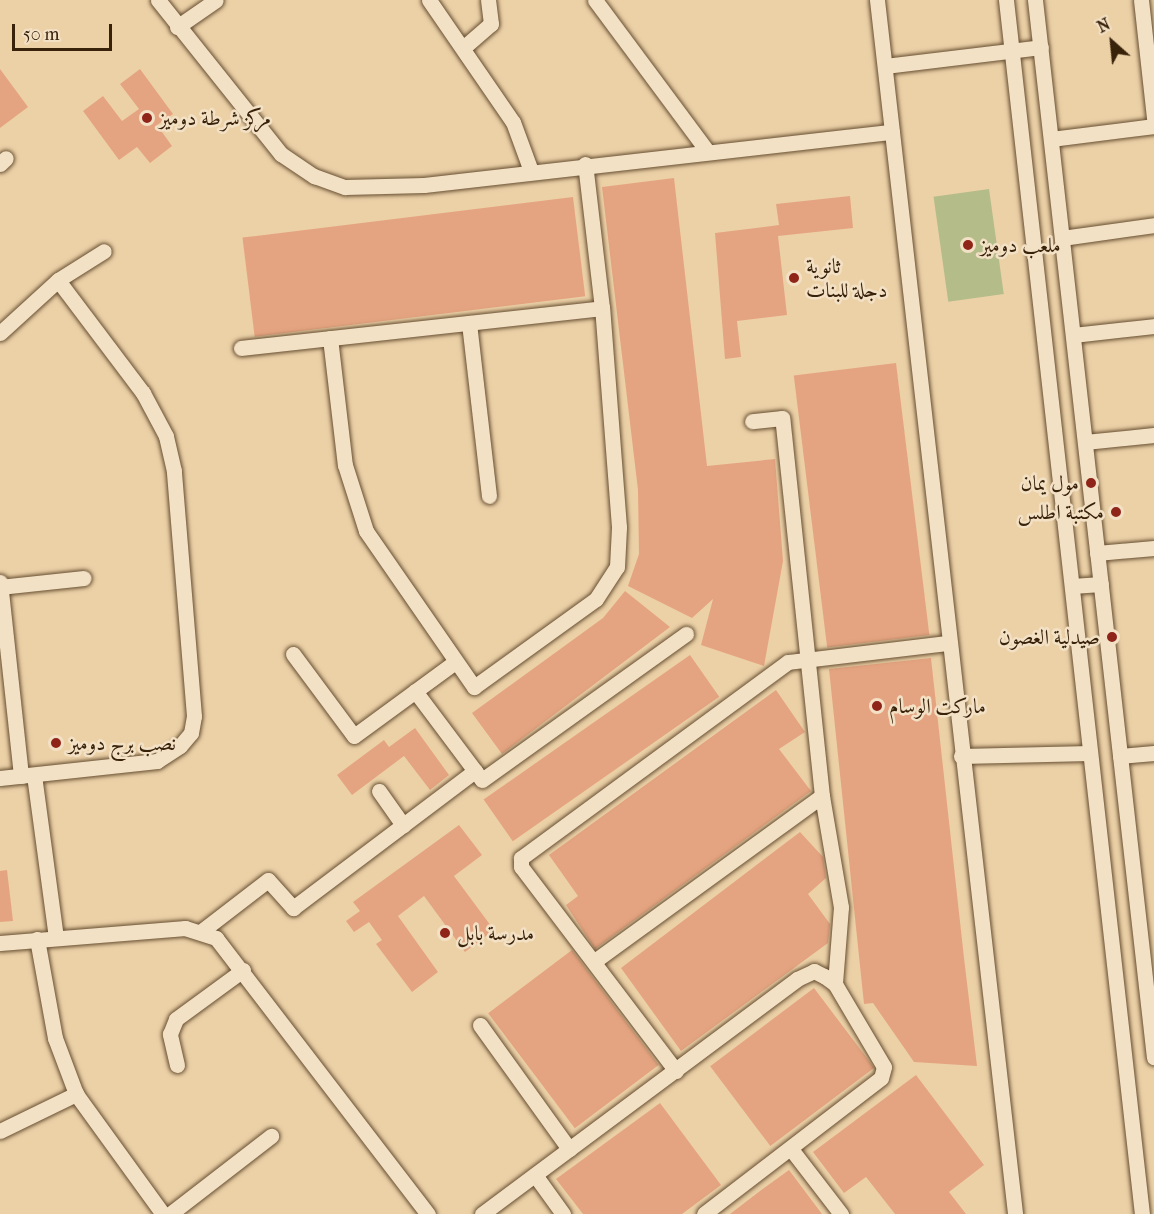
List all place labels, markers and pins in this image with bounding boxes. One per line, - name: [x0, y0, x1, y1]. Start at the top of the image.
- place label: مركز شرطة دوميز: [159, 105, 271, 131]
- marker: مركز شرطة دوميز: [140, 111, 154, 125]
- place label: ملعب دوميز: [980, 232, 1061, 258]
- marker: ملعب دوميز: [961, 238, 975, 252]
- place label: ثانوية دجلة للبنات: [806, 253, 888, 303]
- marker: ثانوية دجلة للبنات: [787, 271, 801, 285]
- place label: مول يمان: [1020, 470, 1079, 496]
- marker: مول يمان: [1084, 476, 1098, 490]
- place label: مكتبة اطلس: [1018, 499, 1104, 525]
- marker: مكتبة اطلس: [1109, 505, 1123, 519]
- place label: صيدلية الغصون: [999, 624, 1100, 650]
- marker: صيدلية الغصون: [1105, 630, 1119, 644]
- place label: ماركت الوسام: [889, 693, 986, 719]
- marker: ماركت الوسام: [870, 699, 884, 713]
- place label: نصب برج دوميز: [68, 730, 176, 756]
- marker: نصب برج دوميز: [49, 736, 63, 750]
- place label: مدرسة بابل: [457, 920, 534, 946]
- marker: مدرسة بابل: [438, 926, 452, 940]

